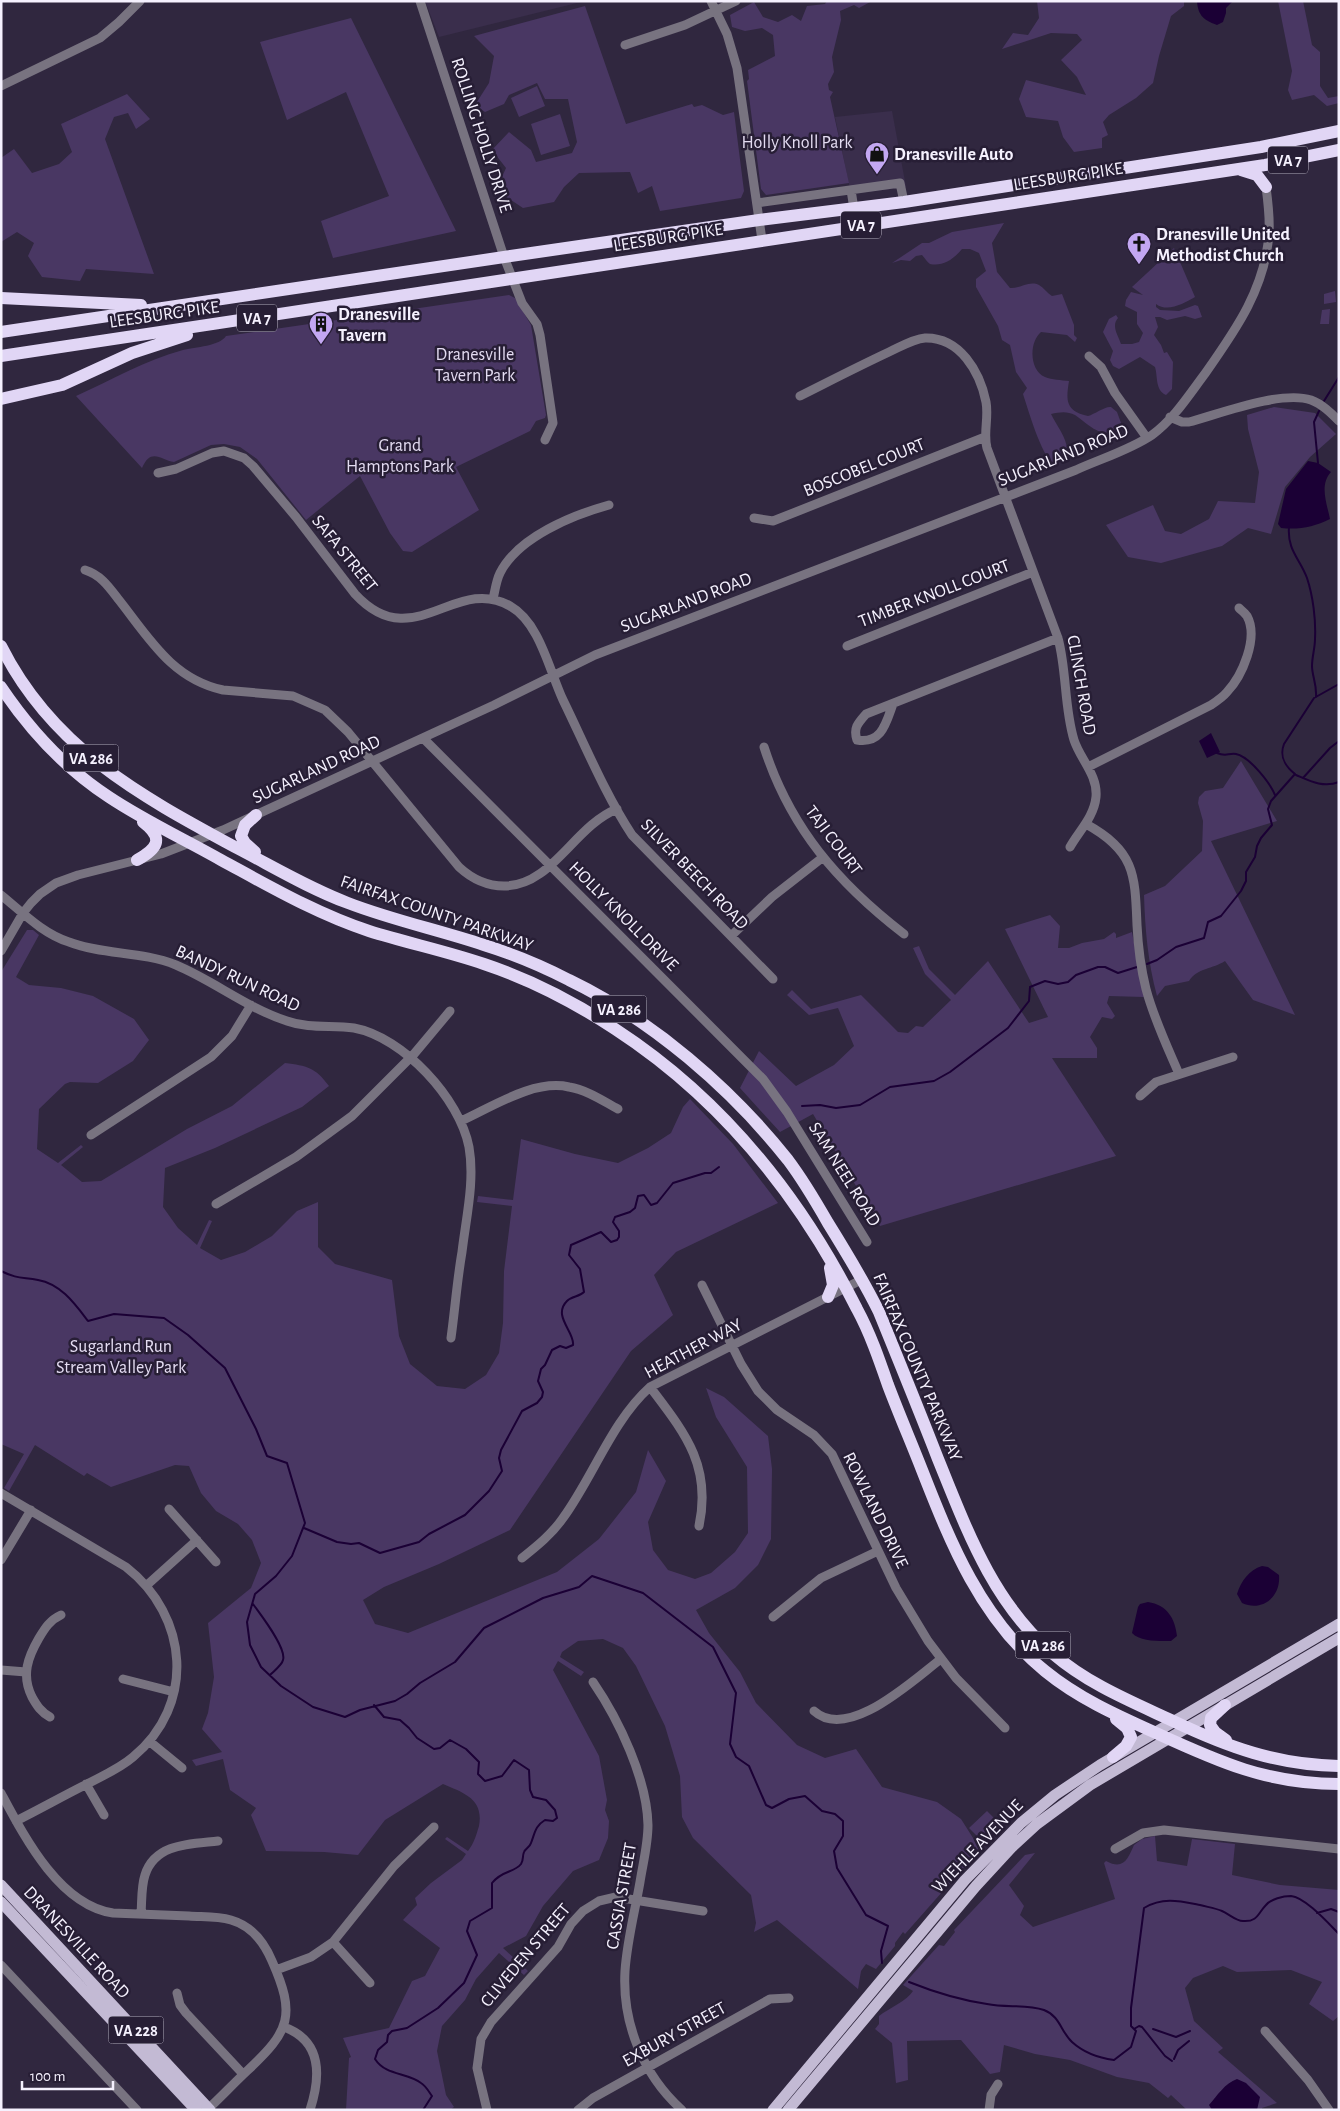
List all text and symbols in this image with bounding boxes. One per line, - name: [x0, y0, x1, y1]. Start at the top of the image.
- street label: ROLLING HOLLY DRIVE: [448, 56, 515, 215]
- park label: Holly Knoll Park: [741, 134, 853, 152]
- shop icon: Dranesville Auto: [864, 141, 890, 175]
- place label: Dranesville Auto: [894, 146, 1013, 164]
- road number: VA 7: [1268, 146, 1308, 174]
- street label: LEESBURG PIKE: [1012, 159, 1124, 195]
- road number: VA 7: [841, 212, 881, 238]
- street label: LEESBURG PIKE: [612, 220, 724, 256]
- place label: Dranesville United Methodist Church: [1156, 226, 1291, 265]
- church icon: Dranesville United Methodist Church: [1126, 231, 1152, 265]
- street label: LEESBURG PIKE: [108, 298, 220, 332]
- road number: VA 7: [237, 304, 277, 332]
- place label: Dranesville Tavern: [338, 306, 420, 345]
- building icon: Dranesville Tavern: [308, 311, 334, 345]
- park label: Dranesville Tavern Park: [435, 346, 516, 385]
- street label: SUGARLAND ROAD: [996, 422, 1131, 490]
- street label: BOSCOBEL COURT: [801, 435, 928, 501]
- park label: Grand Hamptons Park: [346, 437, 455, 476]
- street label: SAFA STREET: [308, 512, 381, 596]
- street label: TIMBER KNOLL COURT: [856, 557, 1013, 631]
- street label: SUGARLAND ROAD: [618, 570, 754, 636]
- street label: CLINCH ROAD: [1063, 634, 1099, 737]
- street label: SUGARLAND ROAD: [250, 732, 383, 807]
- road number: VA 286: [64, 744, 118, 771]
- street label: TAJI COURT: [801, 803, 865, 879]
- street label: SILVER BEECH ROAD: [637, 816, 751, 933]
- street label: HOLLY KNOLL DRIVE: [565, 859, 682, 975]
- street label: FAIRFAX COUNTY PARKWAY: [338, 872, 536, 956]
- street label: BANDY RUN ROAD: [173, 942, 303, 1016]
- road number: VA 286: [592, 996, 646, 1022]
- street label: SAM NEEL ROAD: [805, 1119, 883, 1230]
- street label: FAIRFAX COUNTY PARKWAY: [869, 1271, 965, 1465]
- street label: HEATHER WAY: [642, 1315, 746, 1382]
- park label: Sugarland Run Stream Valley Park: [56, 1338, 187, 1377]
- street label: ROWLAND DRIVE: [839, 1450, 911, 1572]
- road number: VA 286: [1016, 1632, 1070, 1658]
- street label: WIEHLE AVENUE: [929, 1796, 1027, 1897]
- street label: CASSIA STREET: [604, 1841, 640, 1951]
- street label: DRANESVILLE ROAD: [20, 1883, 133, 2002]
- street label: CLIVEDEN STREET: [477, 1900, 574, 2011]
- street label: EXBURY STREET: [620, 1999, 729, 2071]
- road number: VA 228: [108, 2016, 164, 2044]
- scale bar: [22, 2058, 114, 2090]
- text: 100 m: [30, 2069, 65, 2084]

